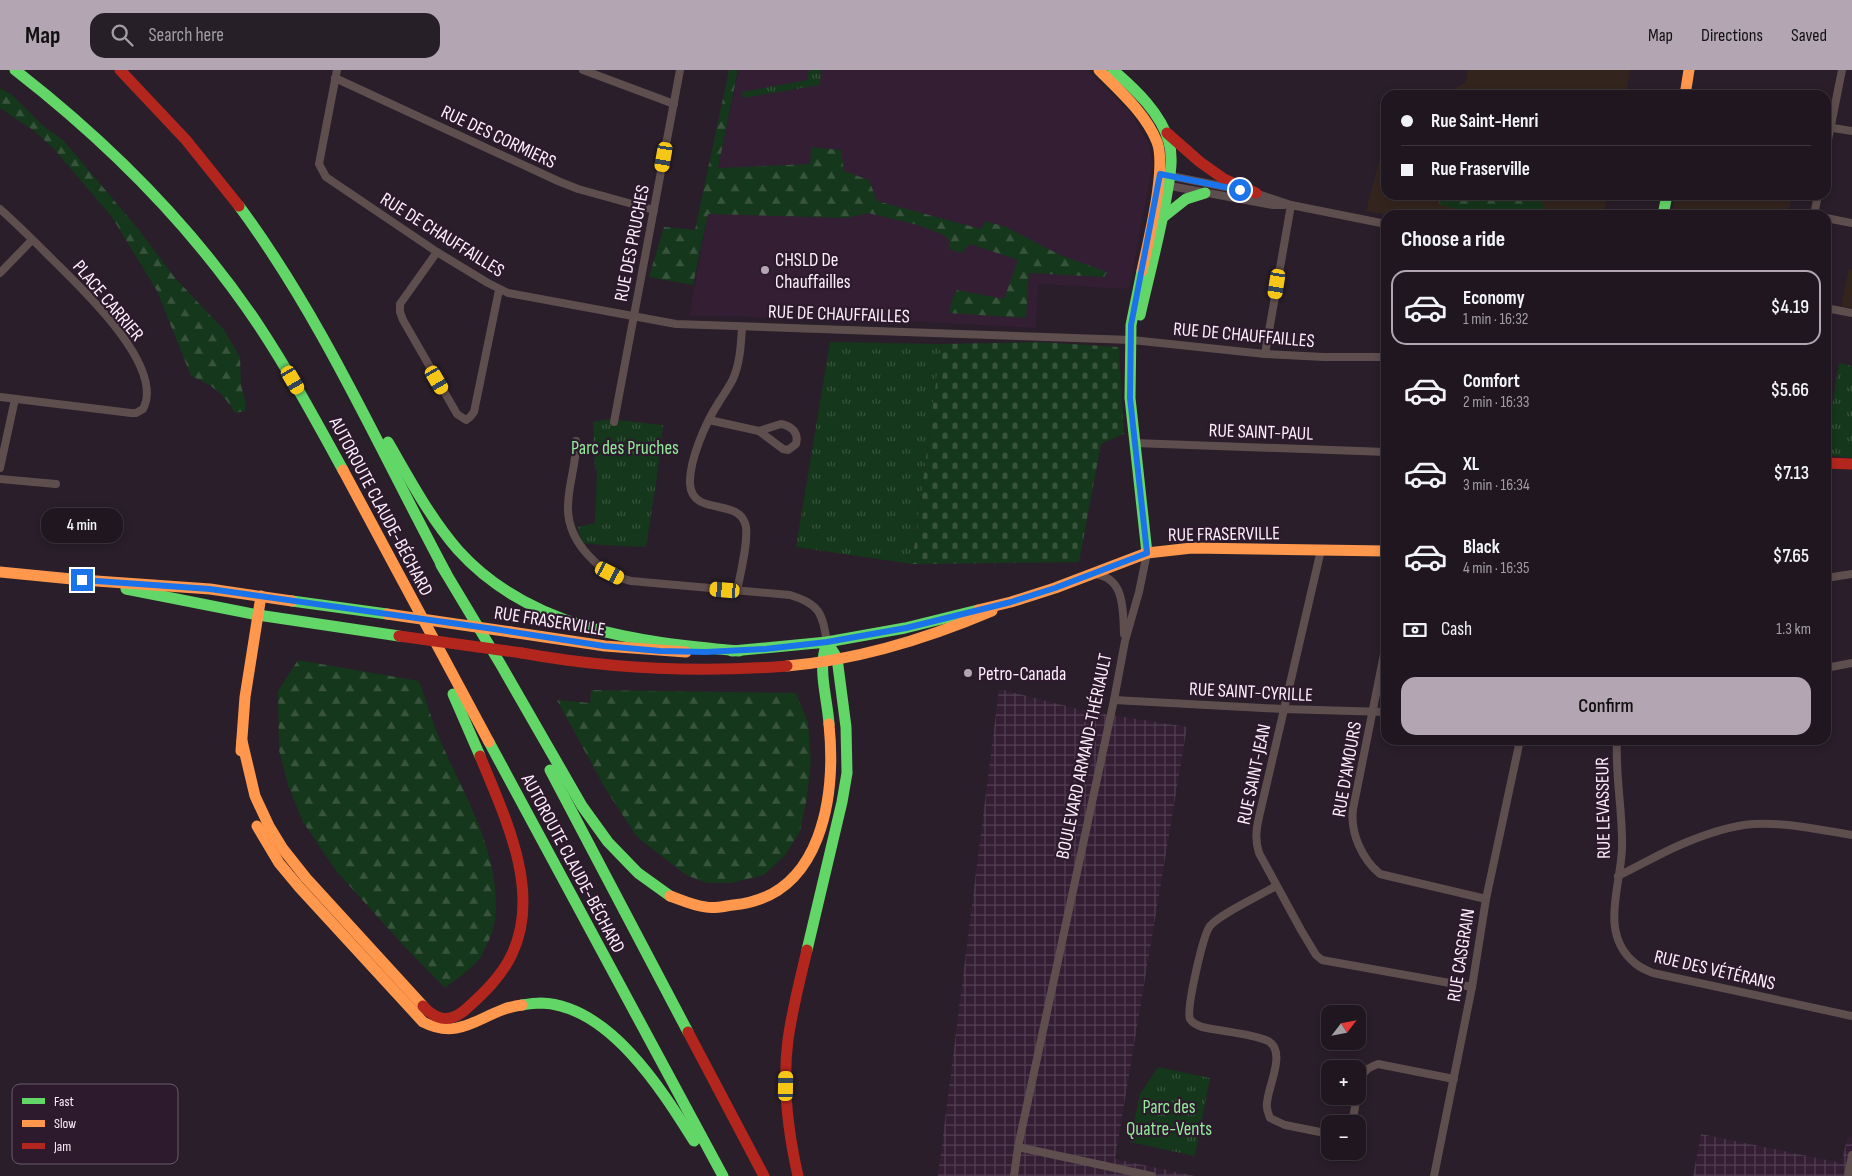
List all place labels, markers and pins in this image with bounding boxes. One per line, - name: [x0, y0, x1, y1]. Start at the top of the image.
- place label: CHSLD De Chauffailles: [775, 249, 851, 294]
- marker: CHSLD De Chauffailles: [759, 264, 771, 276]
- place label: Petro-Canada: [978, 663, 1066, 686]
- marker: Petro-Canada: [962, 667, 974, 679]

